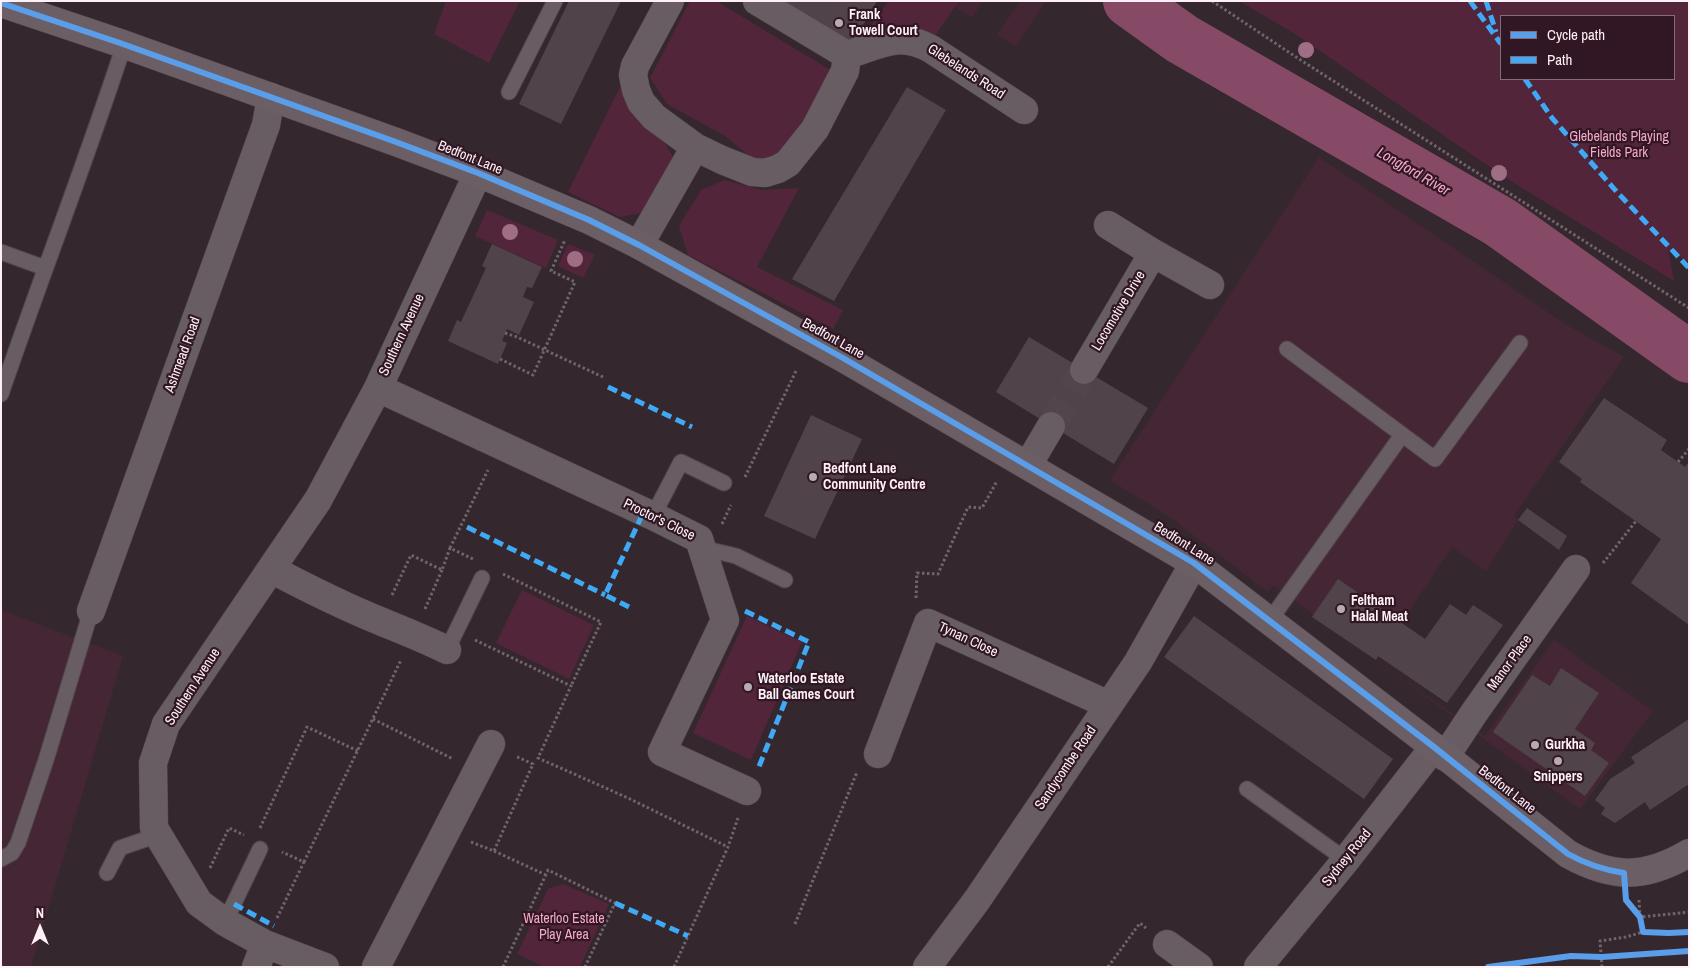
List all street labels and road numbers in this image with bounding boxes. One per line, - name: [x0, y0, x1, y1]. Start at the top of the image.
- street label: Glebelands Road: [924, 41, 1008, 103]
- street label: Bedfont Lane: [435, 137, 505, 179]
- street label: Locomotive Drive: [1089, 268, 1149, 354]
- street label: Southern Avenue: [376, 291, 428, 379]
- street label: Ashmead Road: [162, 315, 204, 395]
- street label: Bedfont Lane: [799, 315, 867, 363]
- street label: Proctor's Close: [621, 495, 697, 545]
- street label: Bedfont Lane: [1151, 519, 1217, 569]
- street label: Tynan Close: [936, 619, 1000, 661]
- street label: Manor Place: [1484, 632, 1536, 694]
- street label: Southern Avenue: [162, 645, 224, 729]
- street label: Sandycombe Road: [1032, 723, 1100, 813]
- street label: Bedfont Lane: [1475, 762, 1539, 818]
- street label: Sydney Road: [1319, 826, 1375, 890]

